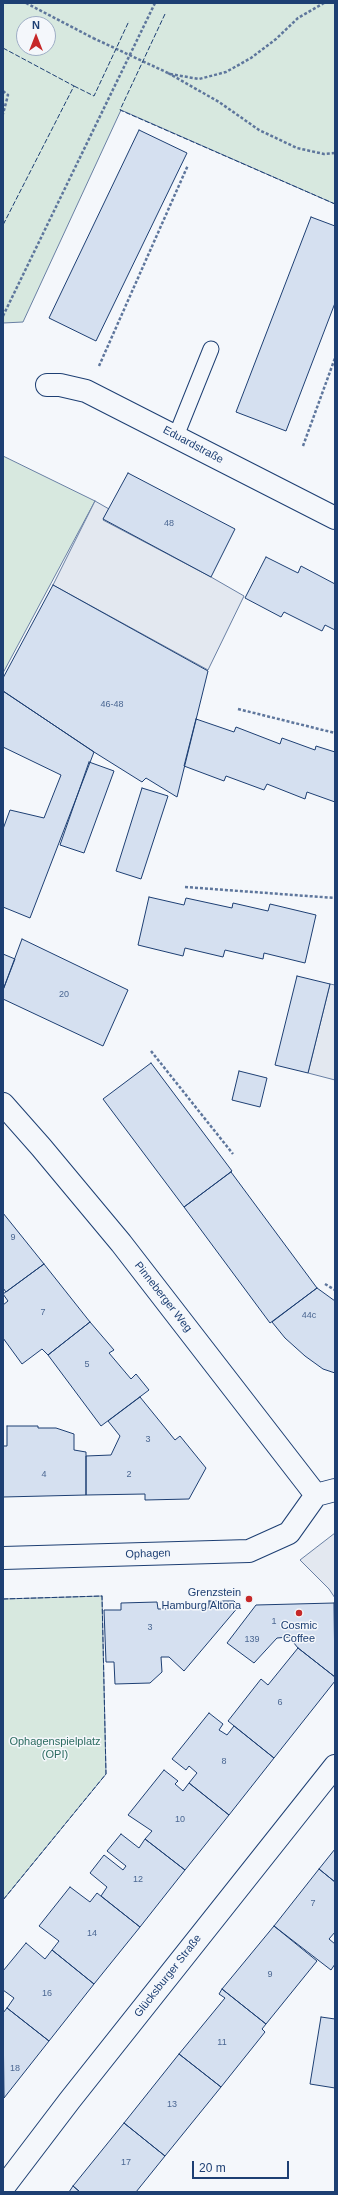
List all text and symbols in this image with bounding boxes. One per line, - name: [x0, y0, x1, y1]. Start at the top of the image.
- north arrow: [16, 16, 56, 56]
- text: N: [32, 19, 40, 31]
- street label: Eduardstraße: [160, 424, 226, 466]
- house number: 48: [164, 519, 174, 529]
- house number: 46-48: [100, 700, 124, 710]
- house number: 20: [59, 990, 69, 1000]
- house number: 9: [10, 1233, 16, 1243]
- street label: Pinneberger Weg: [132, 1259, 194, 1335]
- house number: 7: [40, 1308, 46, 1318]
- house number: 44c: [302, 1311, 316, 1321]
- house number: 5: [84, 1360, 90, 1370]
- house number: 3: [145, 1435, 151, 1445]
- house number: 4: [41, 1470, 47, 1480]
- house number: 2: [126, 1470, 132, 1480]
- street label: Ophagen: [125, 1547, 171, 1561]
- place label: Grenzstein Hamburg Altona: [162, 1586, 241, 1612]
- marker: Grenzstein Hamburg Altona: [244, 1594, 254, 1604]
- marker: Cosmic Coffee: [294, 1608, 304, 1618]
- house number: 1: [271, 1617, 277, 1627]
- place label: Cosmic Coffee: [281, 1619, 317, 1645]
- house number: 3: [147, 1623, 153, 1633]
- house number: 139: [244, 1635, 260, 1645]
- house number: 6: [277, 1698, 283, 1708]
- park label: Ophagenspielplatz (OPI): [9, 1735, 101, 1761]
- house number: 8: [221, 1757, 227, 1767]
- house number: 10: [175, 1815, 185, 1825]
- house number: 12: [133, 1875, 143, 1885]
- house number: 7: [310, 1899, 316, 1909]
- house number: 14: [87, 1929, 97, 1939]
- street label: Glücksburger Straße: [132, 1932, 204, 2020]
- house number: 9: [267, 1970, 273, 1980]
- house number: 16: [42, 1989, 52, 1999]
- house number: 11: [217, 2038, 227, 2048]
- house number: 18: [10, 2064, 20, 2074]
- house number: 13: [167, 2100, 177, 2110]
- scale bar: [194, 2153, 291, 2179]
- house number: 17: [121, 2158, 131, 2168]
- text: 20 m: [199, 2161, 226, 2175]

